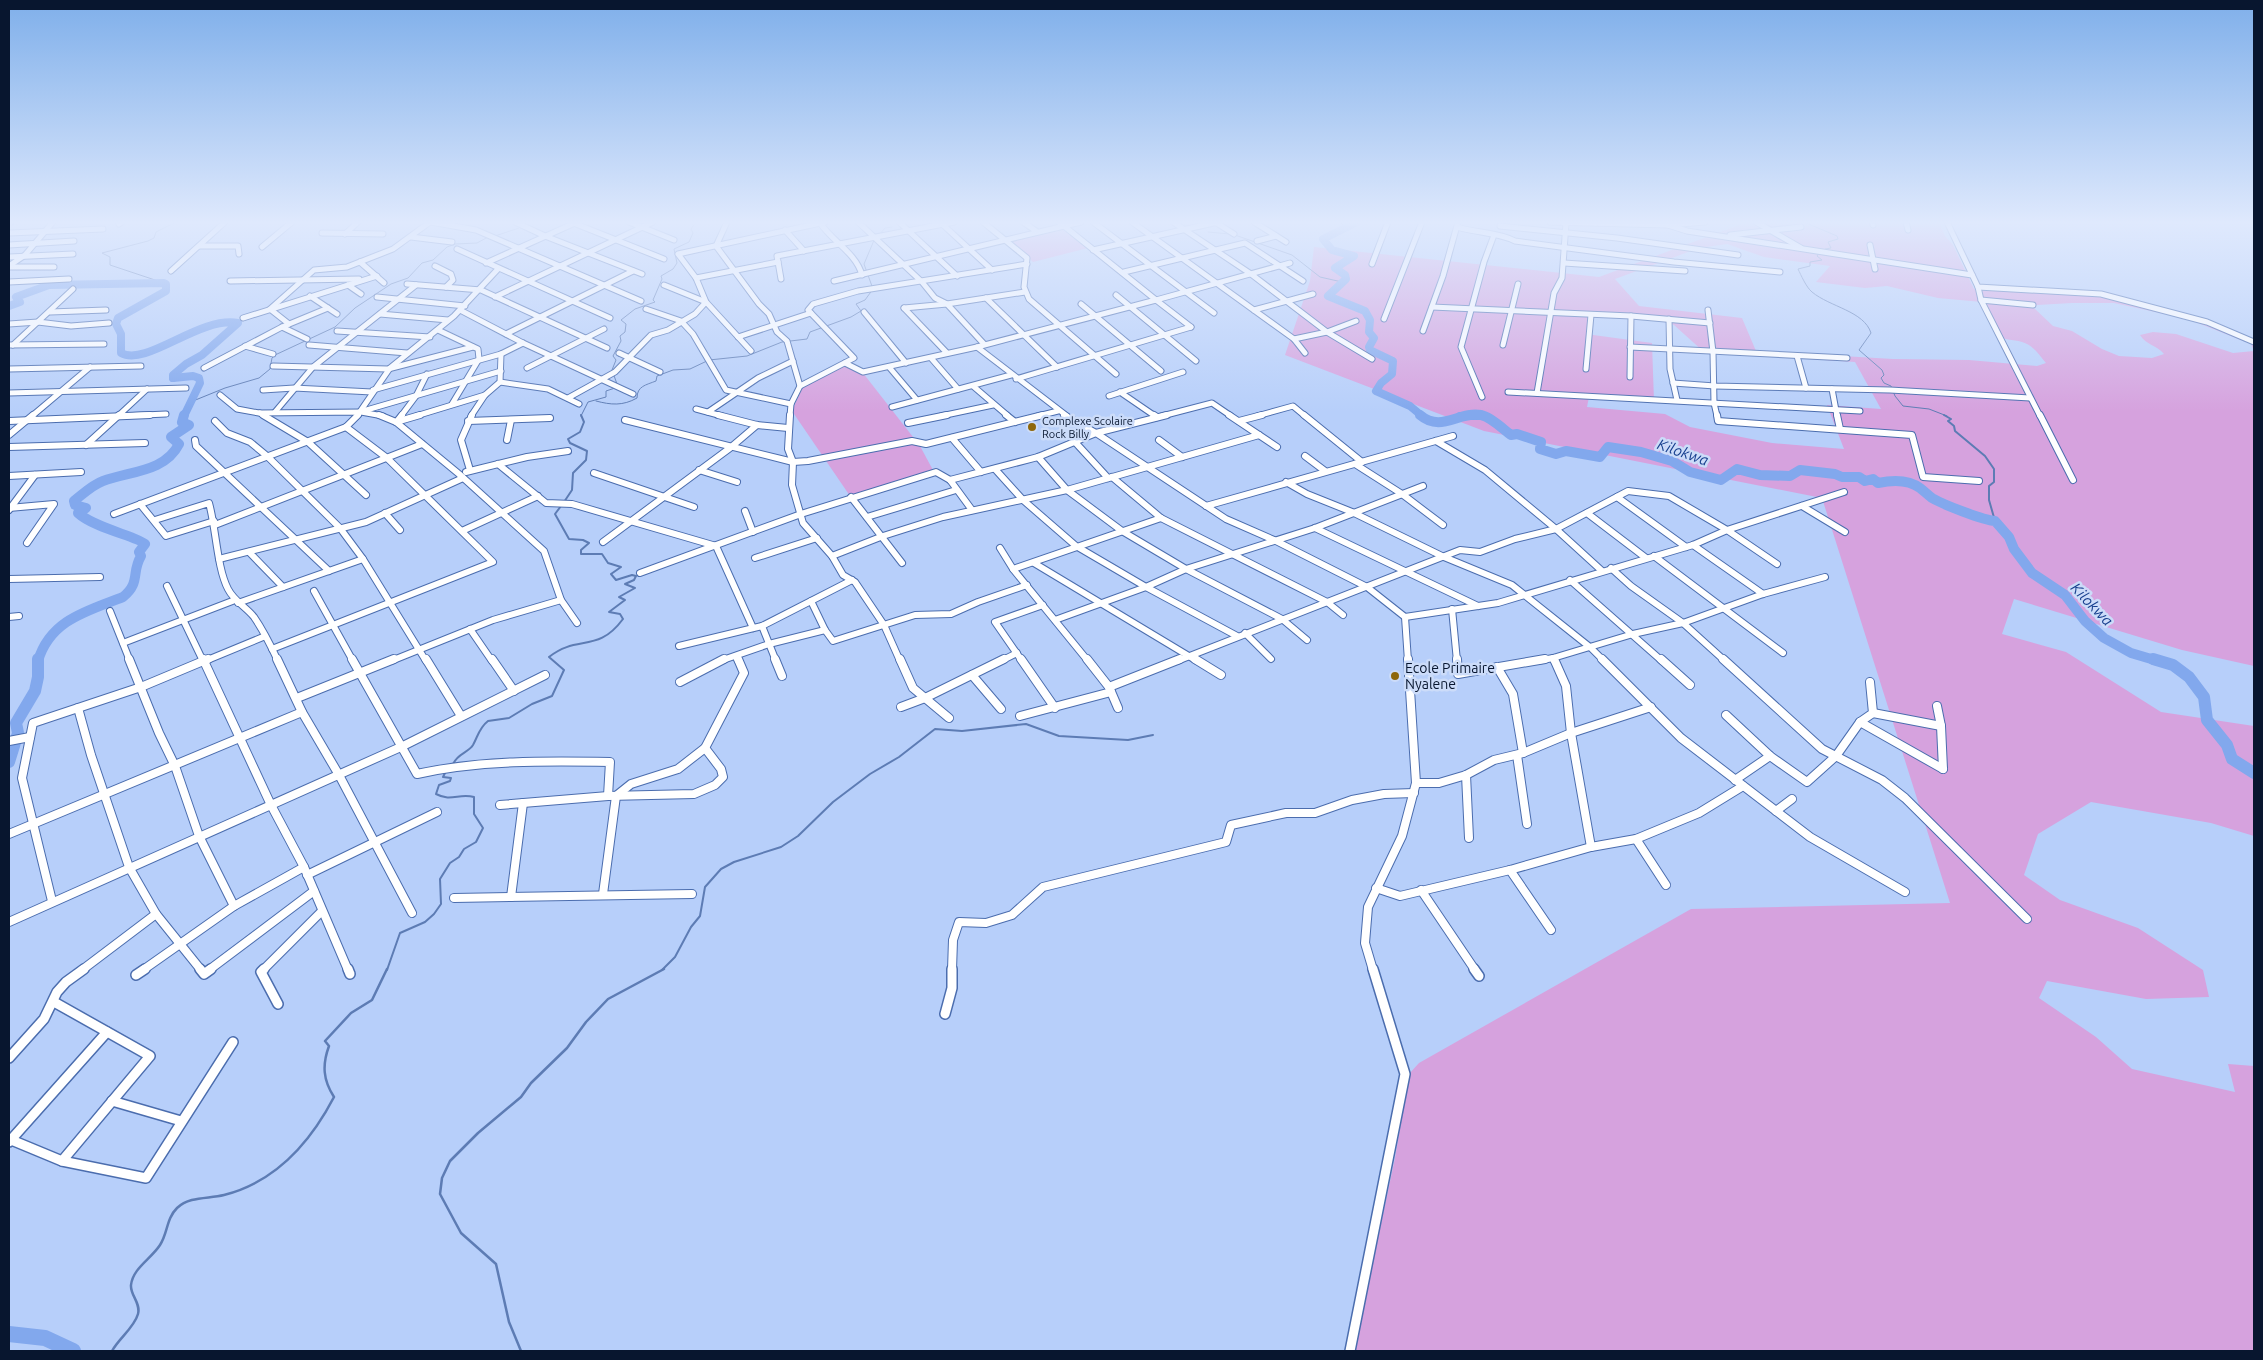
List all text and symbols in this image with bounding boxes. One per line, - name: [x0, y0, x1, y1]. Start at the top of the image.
- place label: Complexe Scolaire Rock Billy: [1042, 415, 1133, 440]
- marker: Complexe Scolaire Rock Billy: [1026, 421, 1038, 433]
- water label: Kilokwa: [1655, 435, 1711, 469]
- water label: Kilokwa: [2068, 579, 2116, 629]
- place label: Ecole Primaire Nyalene: [1405, 660, 1495, 692]
- marker: Ecole Primaire Nyalene: [1389, 670, 1401, 682]

